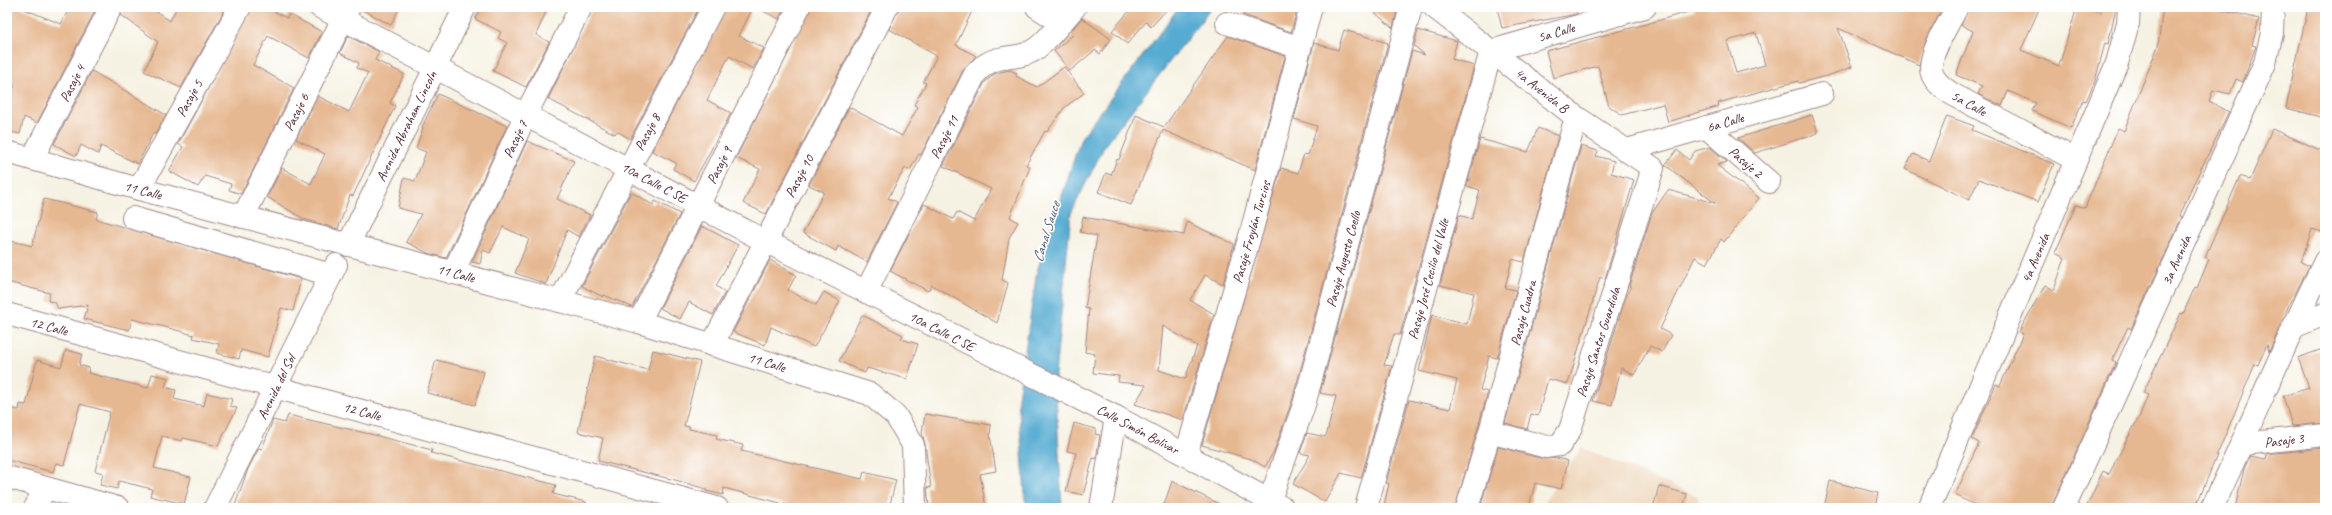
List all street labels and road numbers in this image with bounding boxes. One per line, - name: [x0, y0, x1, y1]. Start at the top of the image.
- street label: 5a Calle: [1536, 19, 1578, 46]
- street label: Pasaje 4: [56, 60, 90, 105]
- street label: 4a Avenida B: [1512, 64, 1573, 118]
- street label: Avenida Abraham Lincoln: [372, 68, 441, 184]
- street label: Pasaje 5: [172, 76, 207, 120]
- street label: 5a Calle: [1948, 87, 1990, 121]
- street label: Pasaje 6: [280, 90, 313, 134]
- street label: Pasaje 8: [631, 109, 665, 154]
- street label: 6a Calle: [1705, 109, 1747, 136]
- street label: Pasaje 11: [926, 112, 963, 162]
- street label: Pasaje 7: [499, 117, 532, 161]
- street label: Pasaje 9: [703, 142, 737, 187]
- street label: Pasaje 2: [1725, 143, 1767, 183]
- street label: Pasaje 10: [781, 151, 819, 200]
- street label: 10a Calle C SE: [618, 158, 691, 207]
- street label: 11 Calle: [122, 177, 165, 204]
- street label: Pasaje Froylán Turcios: [1229, 178, 1275, 285]
- street label: Pasaje Augusto Coello: [1322, 208, 1365, 309]
- street label: Pasaje José Cecilio del Valle: [1404, 215, 1453, 341]
- street label: 4a Avenida: [2017, 230, 2054, 286]
- street label: 3a Avenida: [2158, 232, 2195, 288]
- street label: 11 Calle: [435, 260, 478, 287]
- street label: Pasaje Cuadra: [1507, 277, 1541, 348]
- street label: Pasaje Santos Guardiola: [1573, 284, 1625, 399]
- street label: 10a Calle C SE: [906, 308, 979, 356]
- street label: 12 Calle: [28, 313, 71, 340]
- street label: 11 Calle: [746, 349, 789, 377]
- street label: Avenida del Sol: [254, 350, 301, 422]
- street label: 12 Calle: [341, 398, 384, 425]
- street label: Calle Simón Bolívar: [1094, 401, 1182, 459]
- street label: Pasaje 3: [2263, 429, 2306, 451]

